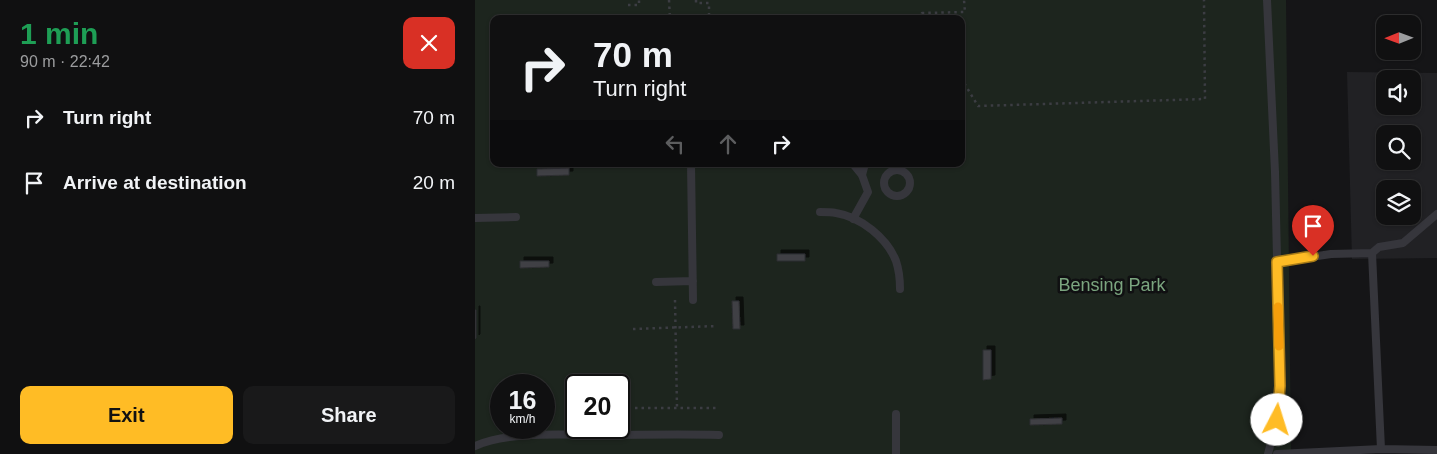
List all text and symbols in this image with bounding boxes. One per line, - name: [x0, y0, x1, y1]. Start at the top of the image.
- north arrow: [1376, 15, 1421, 60]
- map controls: [1376, 15, 1421, 225]
- text: 1 min: [20, 17, 98, 50]
- button: close: [403, 17, 455, 69]
- icon: right: [510, 35, 575, 100]
- text: 70 m: [593, 35, 673, 74]
- text: 90 m · 22:42: [20, 53, 110, 70]
- button: sound: [1376, 70, 1421, 115]
- text: Turn right: [593, 76, 686, 101]
- icon: right: [20, 104, 48, 132]
- text: Turn right: [63, 107, 151, 128]
- text: 70 m: [413, 107, 455, 128]
- button: search: [1376, 125, 1421, 170]
- icon: left: [661, 130, 689, 158]
- icon: ahead: [714, 130, 742, 158]
- icon: right: [767, 130, 795, 158]
- icon: arrive: [20, 169, 48, 197]
- text: Arrive at destination: [63, 172, 247, 193]
- text: 20 m: [413, 172, 455, 193]
- button: layers: [1376, 180, 1421, 225]
- pin: [1292, 205, 1334, 256]
- icon: arrive: [1299, 212, 1327, 240]
- park label: Bensing Park: [1058, 275, 1167, 295]
- speed limit sign: 20: [565, 374, 630, 439]
- button: Exit: [20, 386, 233, 444]
- button: Share: [243, 386, 455, 444]
- text: 16: [509, 386, 536, 414]
- position arrow: [1250, 393, 1302, 445]
- text: km/h: [509, 412, 536, 426]

